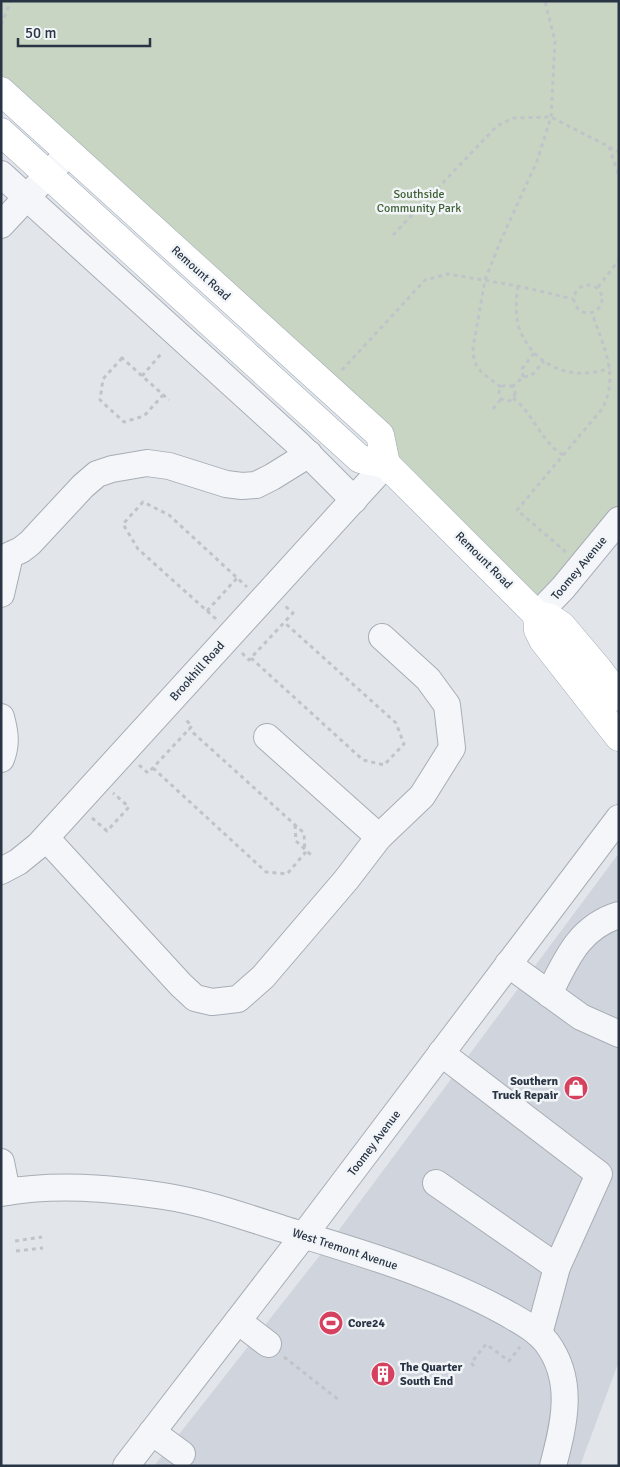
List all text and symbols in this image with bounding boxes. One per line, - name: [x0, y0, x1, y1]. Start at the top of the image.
- scale bar: [18, 15, 150, 47]
- text: 50 m: [25, 24, 56, 42]
- park label: Southside Community Park: [377, 187, 461, 216]
- street label: Remount Road: [168, 243, 233, 304]
- street label: Remount Road: [452, 529, 515, 592]
- street label: Toomey Avenue: [548, 533, 610, 603]
- street label: Brookhill Road: [167, 639, 228, 704]
- place label: Southern Truck Repair: [492, 1074, 558, 1103]
- shop icon: Southern Truck Repair: [563, 1075, 589, 1101]
- street label: Toomey Avenue: [345, 1107, 404, 1179]
- street label: West Tremont Avenue: [290, 1225, 400, 1274]
- sports icon: Core24: [318, 1310, 344, 1336]
- place label: Core24: [348, 1316, 386, 1331]
- place label: The Quarter South End: [400, 1360, 463, 1389]
- building icon: The Quarter South End: [370, 1361, 396, 1387]

